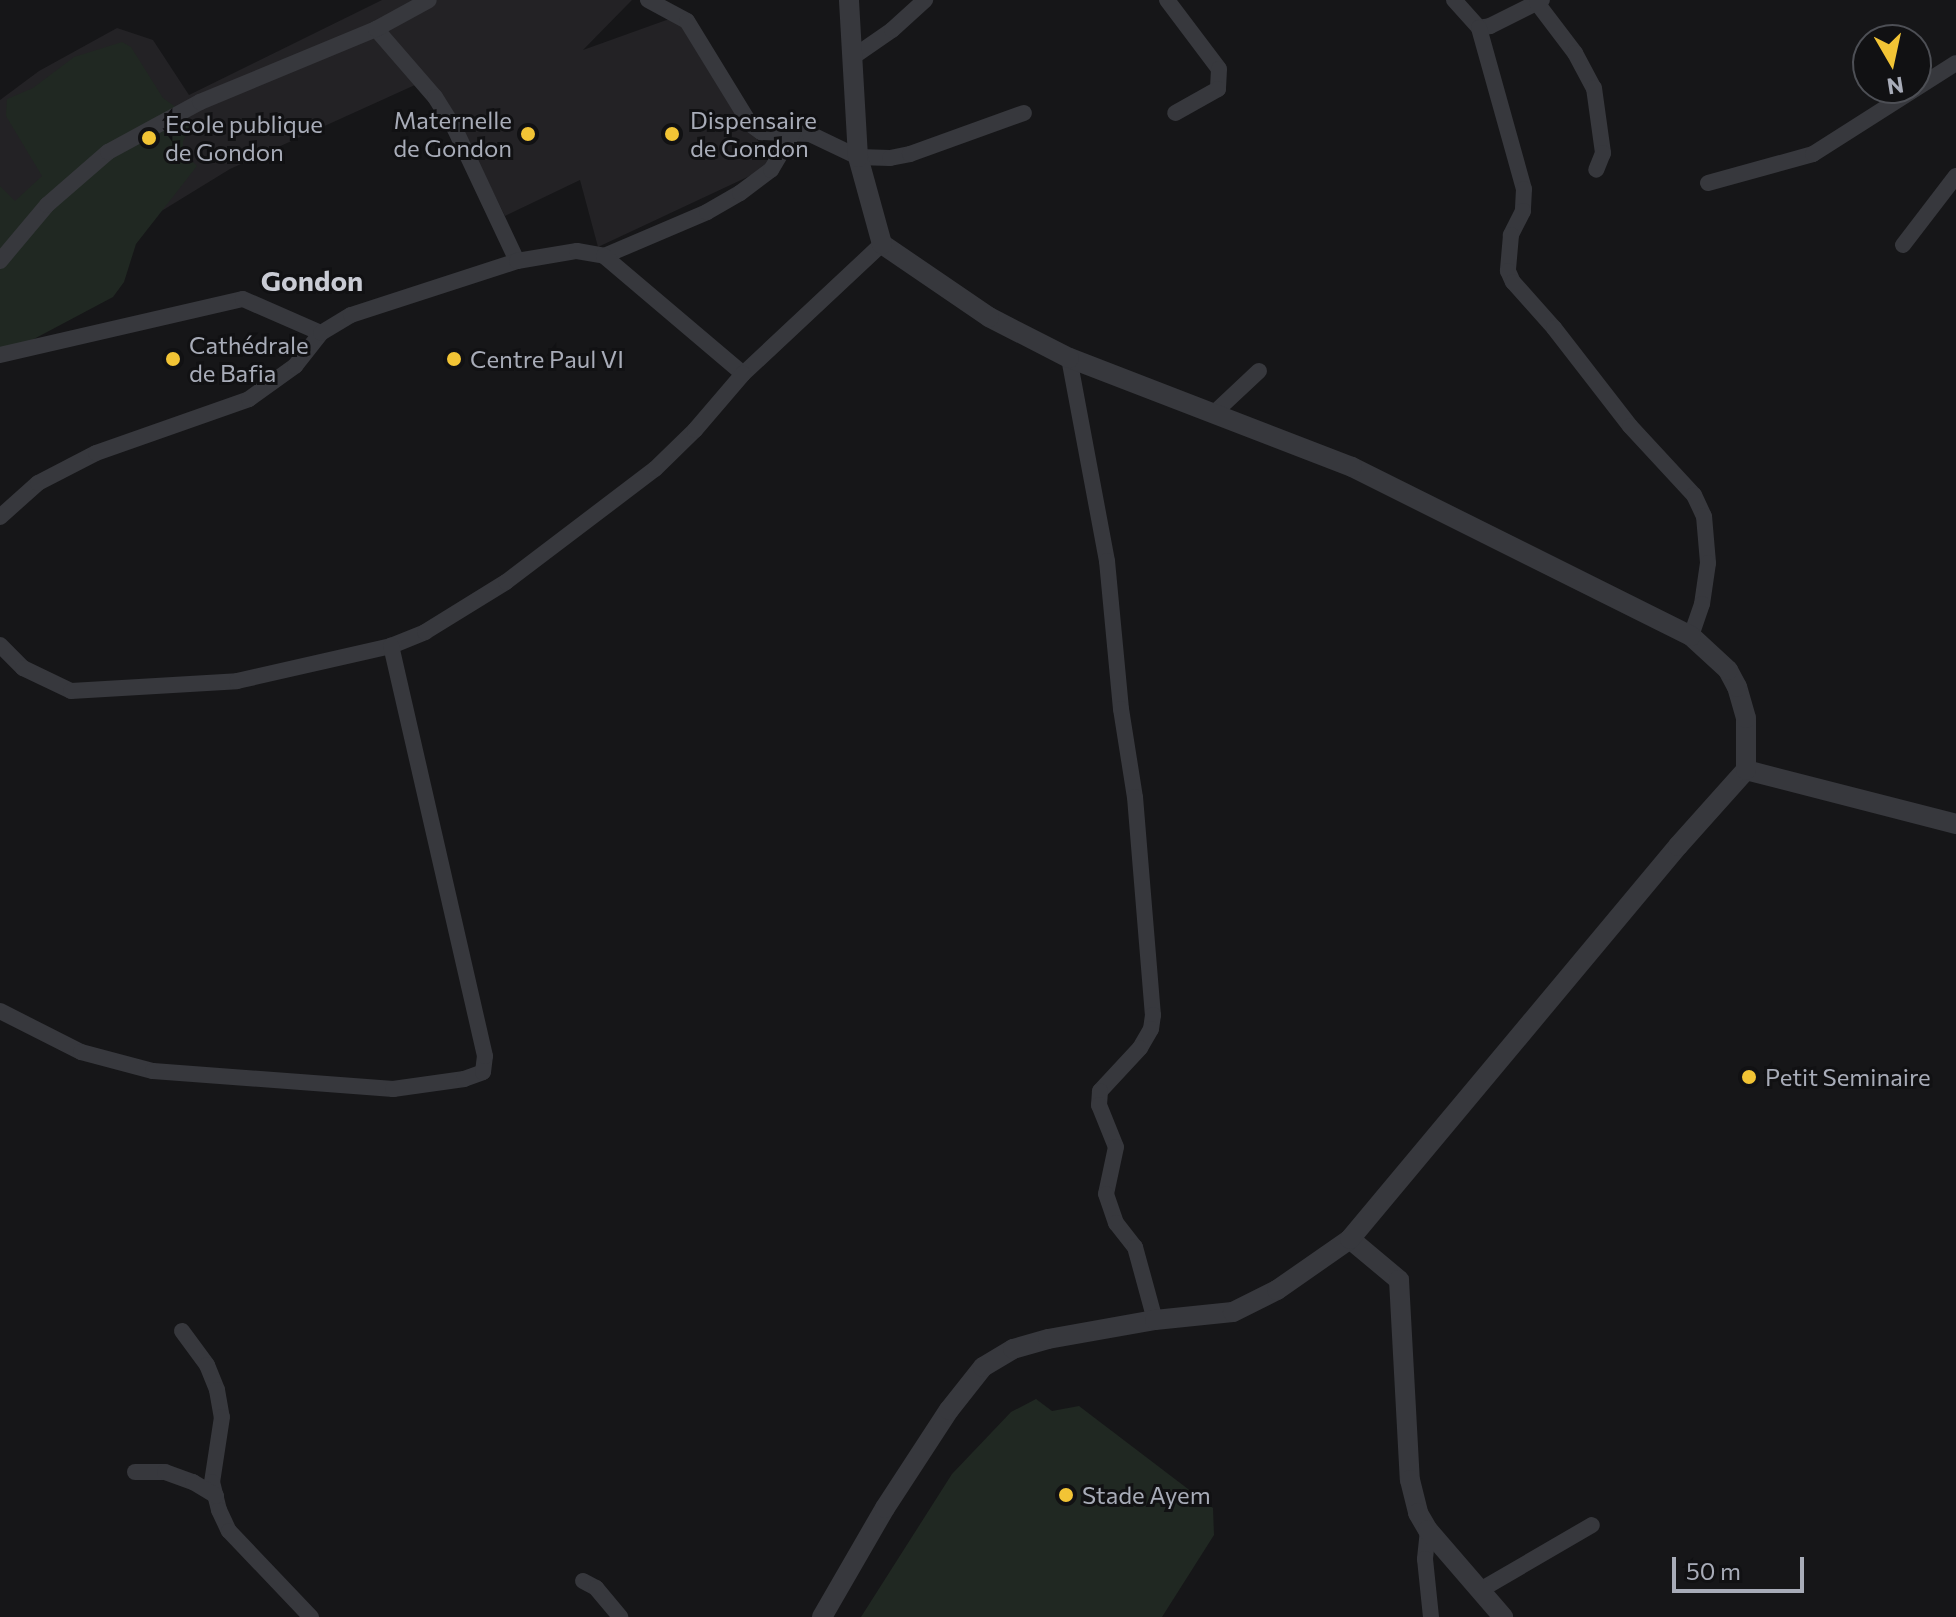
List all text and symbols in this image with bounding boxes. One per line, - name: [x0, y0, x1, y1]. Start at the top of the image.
- north arrow: [1852, 24, 1932, 104]
- text: N: [1885, 72, 1906, 101]
- place label: Maternelle de Gondon: [393, 106, 512, 162]
- place label: Dispensaire de Gondon: [690, 106, 817, 162]
- place label: Ecole publique de Gondon: [165, 110, 323, 166]
- marker: Dispensaire de Gondon: [661, 123, 683, 145]
- marker: Maternelle de Gondon: [519, 125, 537, 143]
- marker: Ecole publique de Gondon: [140, 129, 158, 147]
- district label: Gondon: [261, 263, 363, 297]
- place label: Cathédrale de Bafia: [189, 331, 309, 387]
- place label: Centre Paul VI: [470, 345, 624, 373]
- marker: Cathédrale de Bafia: [164, 350, 182, 368]
- marker: Centre Paul VI: [445, 350, 463, 368]
- place label: Petit Seminaire: [1765, 1063, 1931, 1091]
- marker: Petit Seminaire: [1740, 1068, 1758, 1086]
- place label: Stade Ayem: [1082, 1481, 1211, 1509]
- marker: Stade Ayem: [1057, 1486, 1075, 1504]
- scale bar: [1676, 1541, 1808, 1591]
- text: 50 m: [1686, 1556, 1741, 1585]

